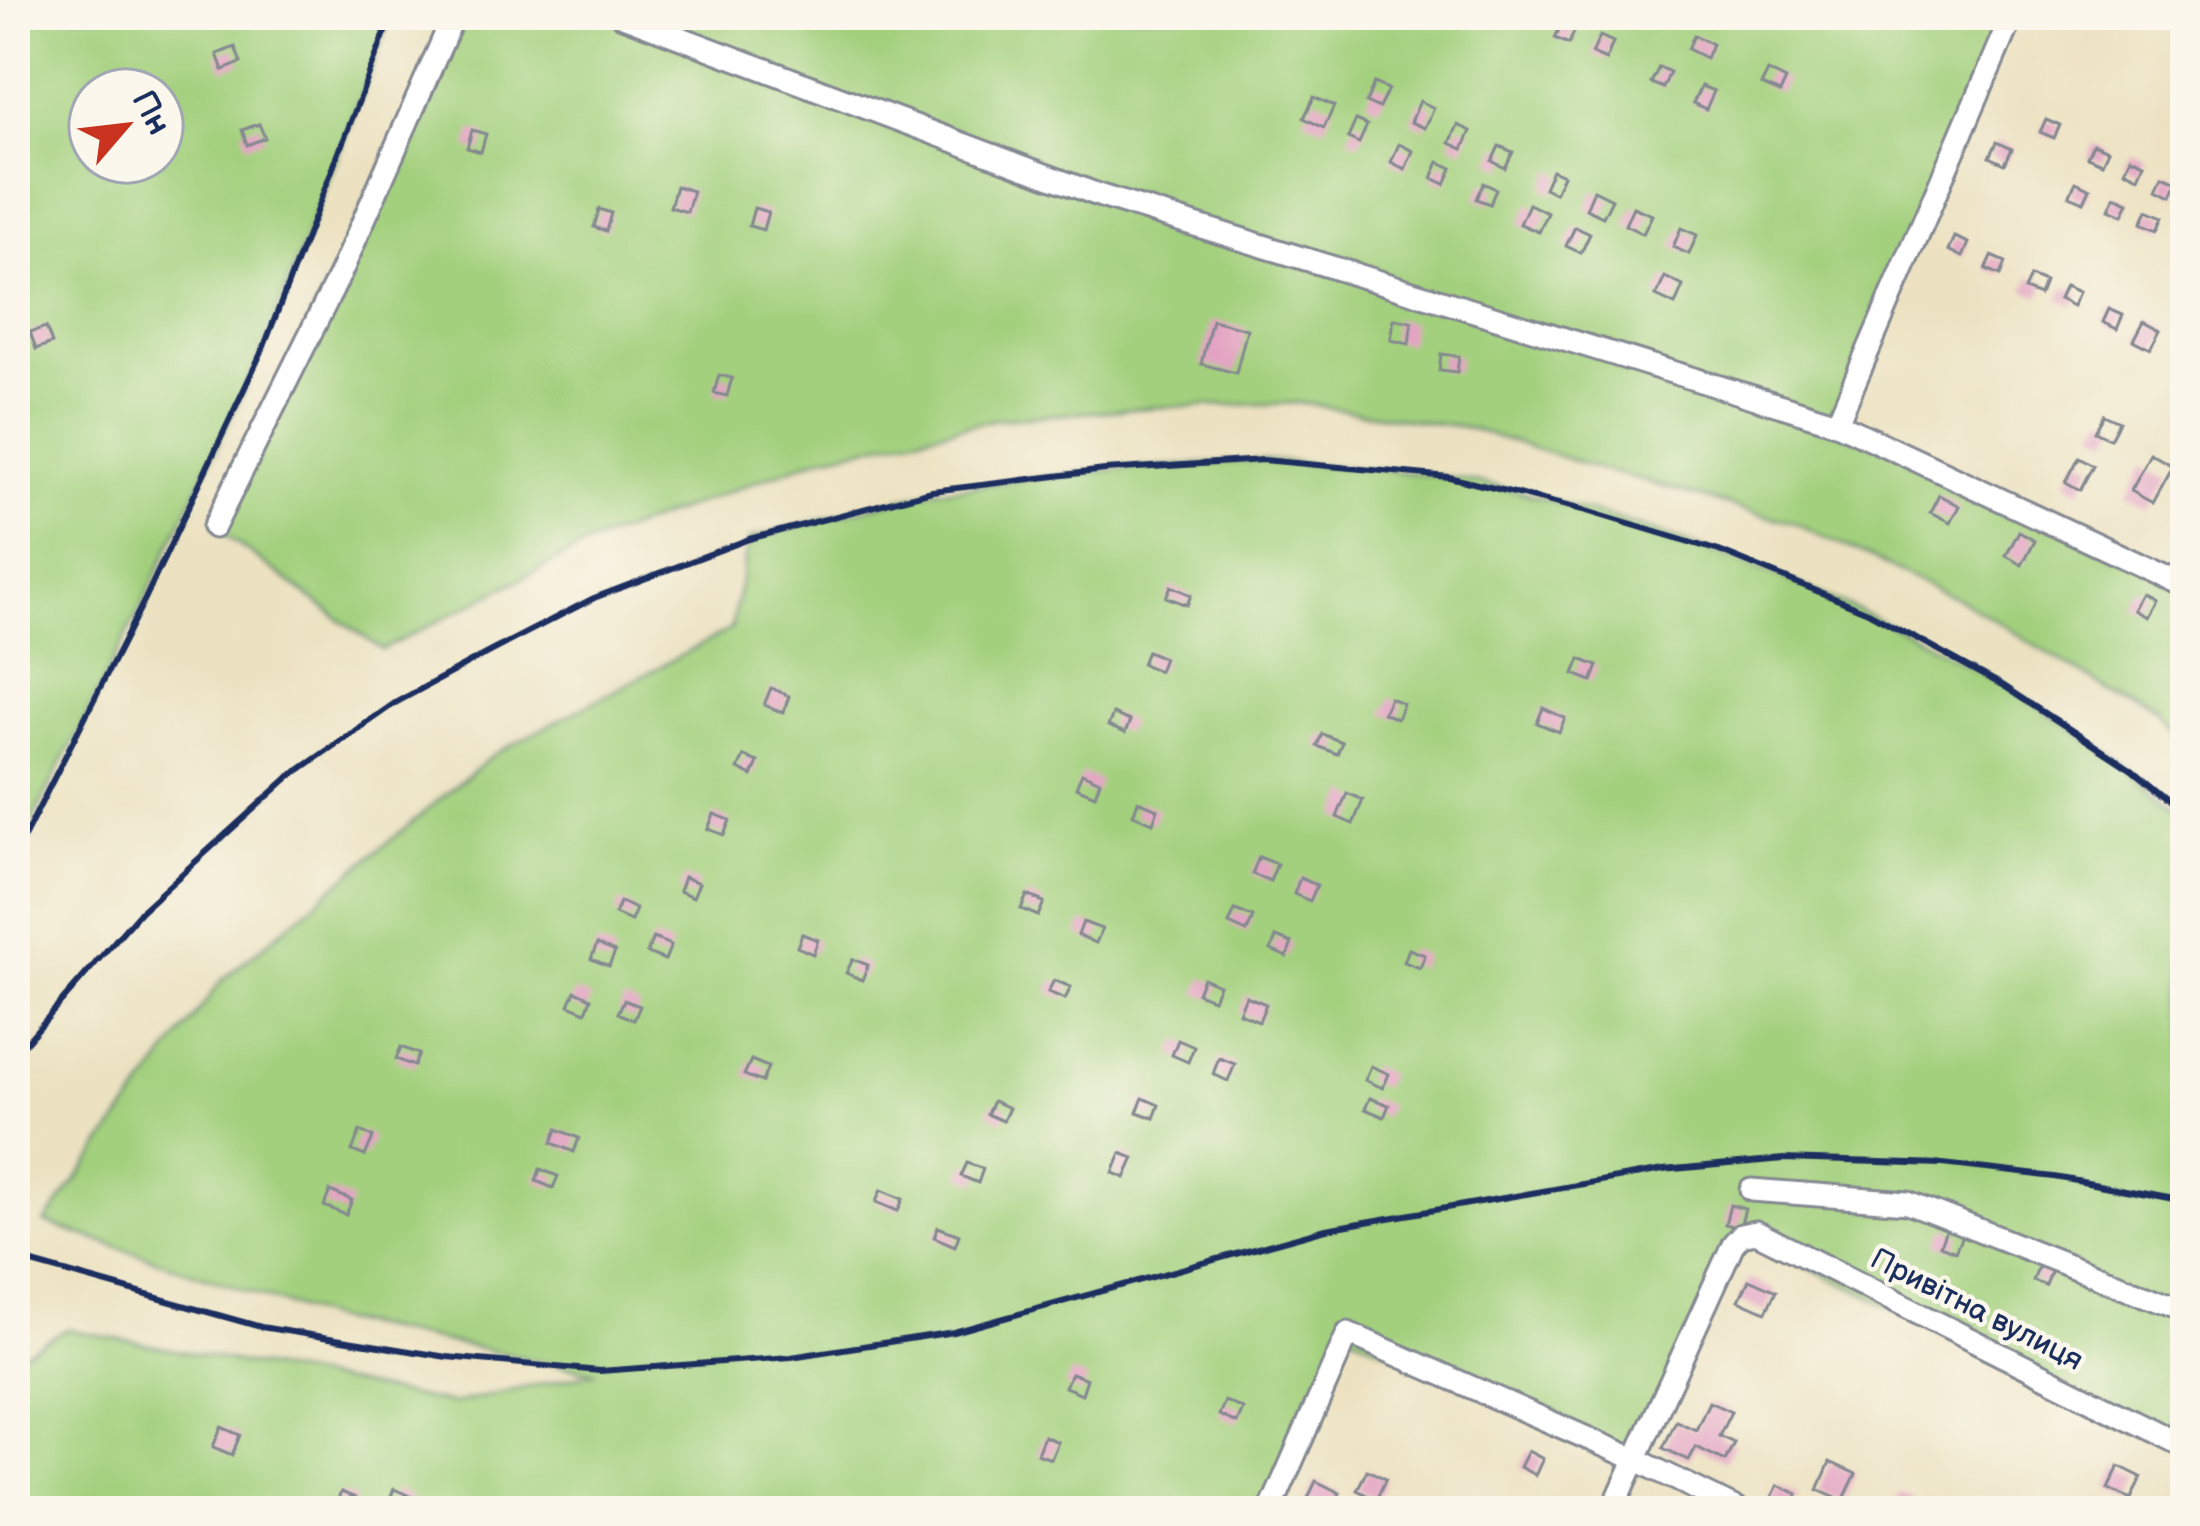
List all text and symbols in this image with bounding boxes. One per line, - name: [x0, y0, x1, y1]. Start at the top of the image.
- north arrow: [66, 66, 186, 186]
- text: Пн: [123, 84, 179, 142]
- street label: Привітна вулиця: [1864, 1241, 2089, 1379]

